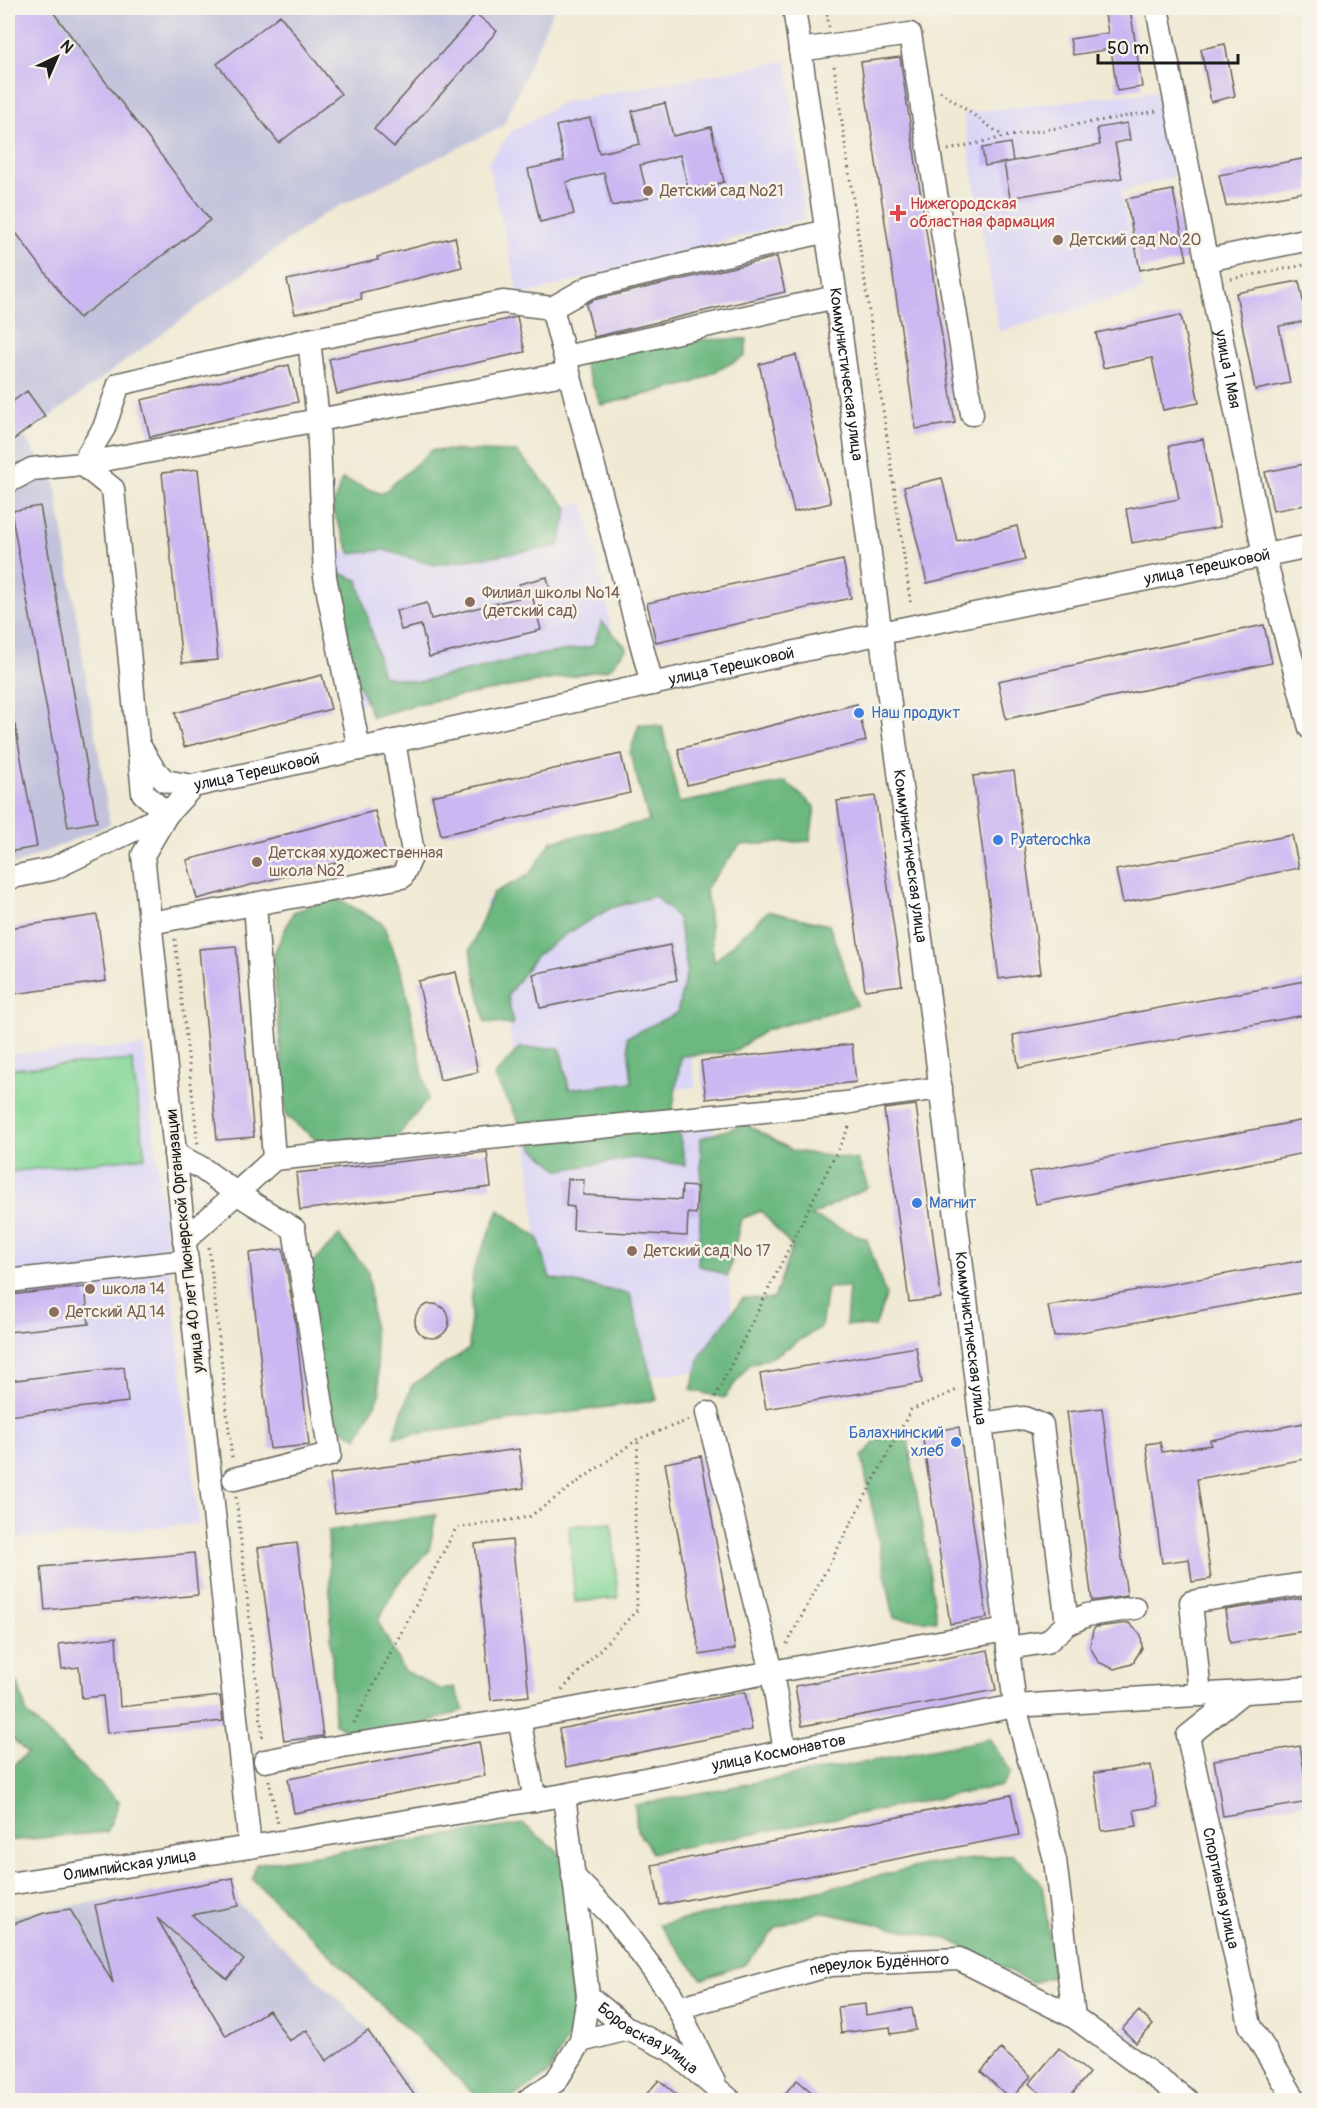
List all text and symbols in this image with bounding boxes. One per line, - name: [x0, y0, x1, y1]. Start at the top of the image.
- north arrow: [27, 27, 87, 87]
- scale bar: [1098, 27, 1238, 65]
- text: N: [56, 36, 78, 58]
- text: 50 m: [1107, 37, 1149, 60]
- place label: Детский сад №21: [659, 181, 783, 201]
- marker: Детский сад №21: [641, 184, 655, 198]
- place label: Нижегородская областная фармация: [910, 194, 1055, 232]
- marker: Нижегородская областная фармация: [891, 206, 905, 220]
- place label: Детский сад № 20: [1069, 230, 1202, 250]
- marker: Детский сад № 20: [1051, 233, 1065, 247]
- street label: Коммунистическая улица: [825, 286, 868, 462]
- street label: улица 1 Мая: [1210, 327, 1245, 410]
- street label: улица Терешковой: [1141, 544, 1272, 590]
- place label: Филиал школы №14 (детский сад): [482, 583, 620, 621]
- marker: Филиал школы №14 (детский сад): [463, 595, 477, 609]
- street label: улица Терешковой: [666, 643, 796, 690]
- place label: Наш продукт: [871, 703, 960, 723]
- marker: Наш продукт: [852, 706, 866, 720]
- street label: улица Терешковой: [191, 748, 322, 796]
- street label: Коммунистическая улица: [889, 768, 932, 944]
- place label: Pyaterochka: [1010, 830, 1091, 850]
- marker: Pyaterochka: [991, 833, 1005, 847]
- place label: Детская художественная школа №2: [268, 843, 443, 881]
- marker: Детская художественная школа №2: [250, 855, 264, 869]
- street label: улица 40 лет Пионерской Организации: [161, 1108, 209, 1375]
- place label: Магнит: [929, 1193, 977, 1213]
- marker: Магнит: [910, 1196, 924, 1210]
- place label: Детский сад № 17: [643, 1241, 771, 1261]
- marker: Детский сад № 17: [625, 1244, 639, 1258]
- street label: Коммунистическая улица: [950, 1250, 991, 1426]
- place label: школа 14: [102, 1279, 165, 1299]
- marker: школа 14: [83, 1282, 97, 1296]
- place label: Детский АД 14: [65, 1302, 165, 1322]
- marker: Детский АД 14: [47, 1305, 61, 1319]
- place label: Балахнинский хлеб: [849, 1423, 944, 1461]
- marker: Балахнинский хлеб: [949, 1435, 963, 1449]
- street label: улица Космонавтов: [709, 1730, 848, 1776]
- street label: Спортивная улица: [1198, 1826, 1243, 1951]
- street label: Олимпийская улица: [62, 1845, 197, 1885]
- street label: переулок Будённого: [807, 1949, 950, 1981]
- street label: Боровская улица: [593, 1998, 702, 2079]

